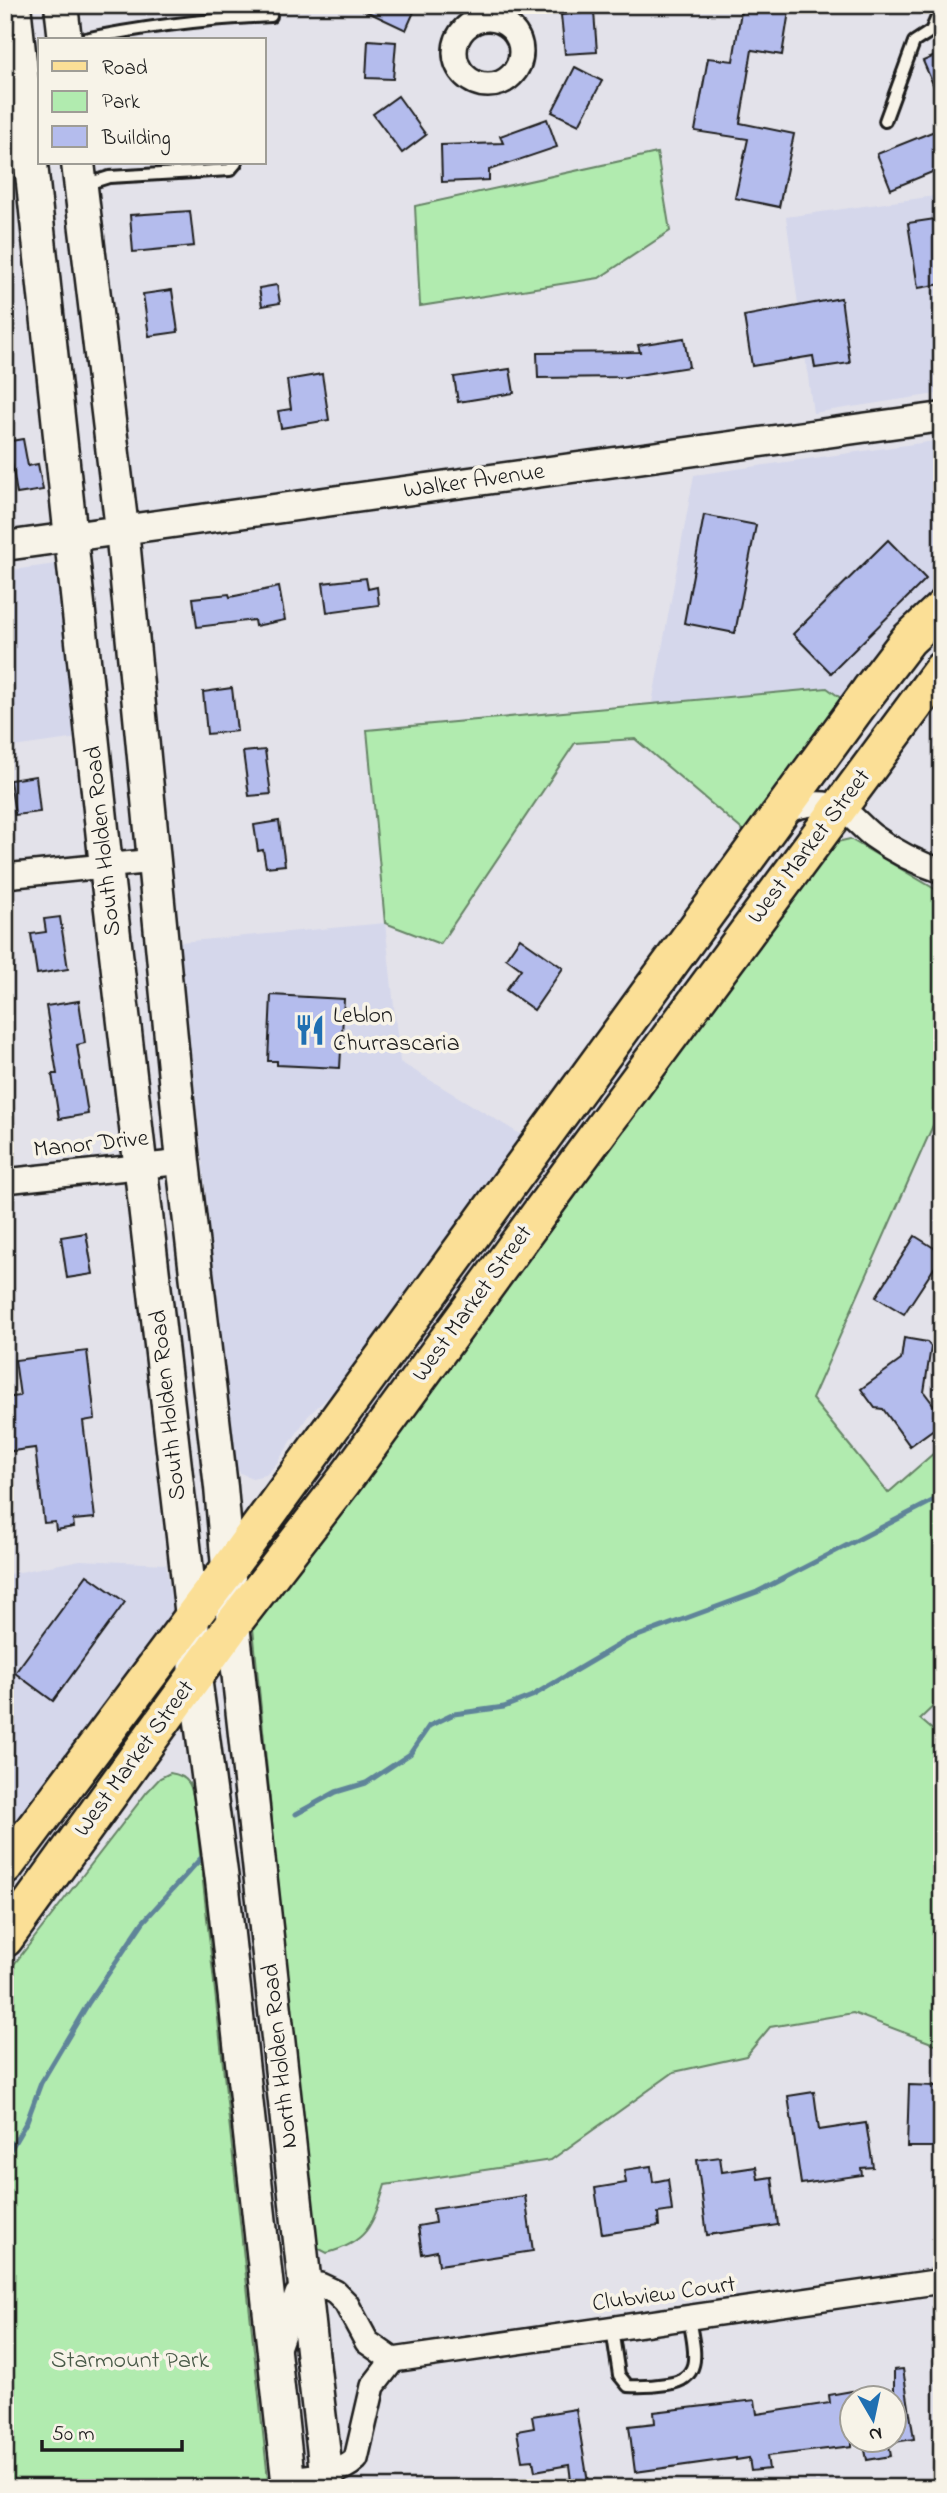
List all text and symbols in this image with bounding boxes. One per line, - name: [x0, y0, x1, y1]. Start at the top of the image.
- legend: [38, 38, 266, 164]
- text: Road: [102, 54, 148, 84]
- text: Park: [102, 88, 141, 118]
- text: Building: [101, 124, 171, 156]
- street label: Walker Avenue: [401, 455, 547, 509]
- street label: South Holden Road: [77, 744, 131, 938]
- street label: West Market Street: [740, 762, 880, 932]
- place label: Leblon Churrascaria: [333, 999, 460, 1062]
- restaurant icon: Leblon Churrascaria: [293, 1013, 327, 1047]
- street label: Manor Drive: [32, 1122, 150, 1168]
- street label: West Market Street: [404, 1218, 542, 1390]
- street label: South Holden Road: [142, 1308, 196, 1502]
- street label: West Market Street: [66, 1673, 204, 1845]
- street label: North Holden Road: [254, 1961, 308, 2150]
- street label: Clubview Court: [590, 2268, 738, 2322]
- park label: Starmount Park: [51, 2344, 209, 2379]
- north arrow: [838, 2384, 908, 2454]
- scale bar: [42, 2409, 182, 2453]
- text: N: [867, 2419, 884, 2448]
- text: 50 m: [52, 2420, 95, 2450]

